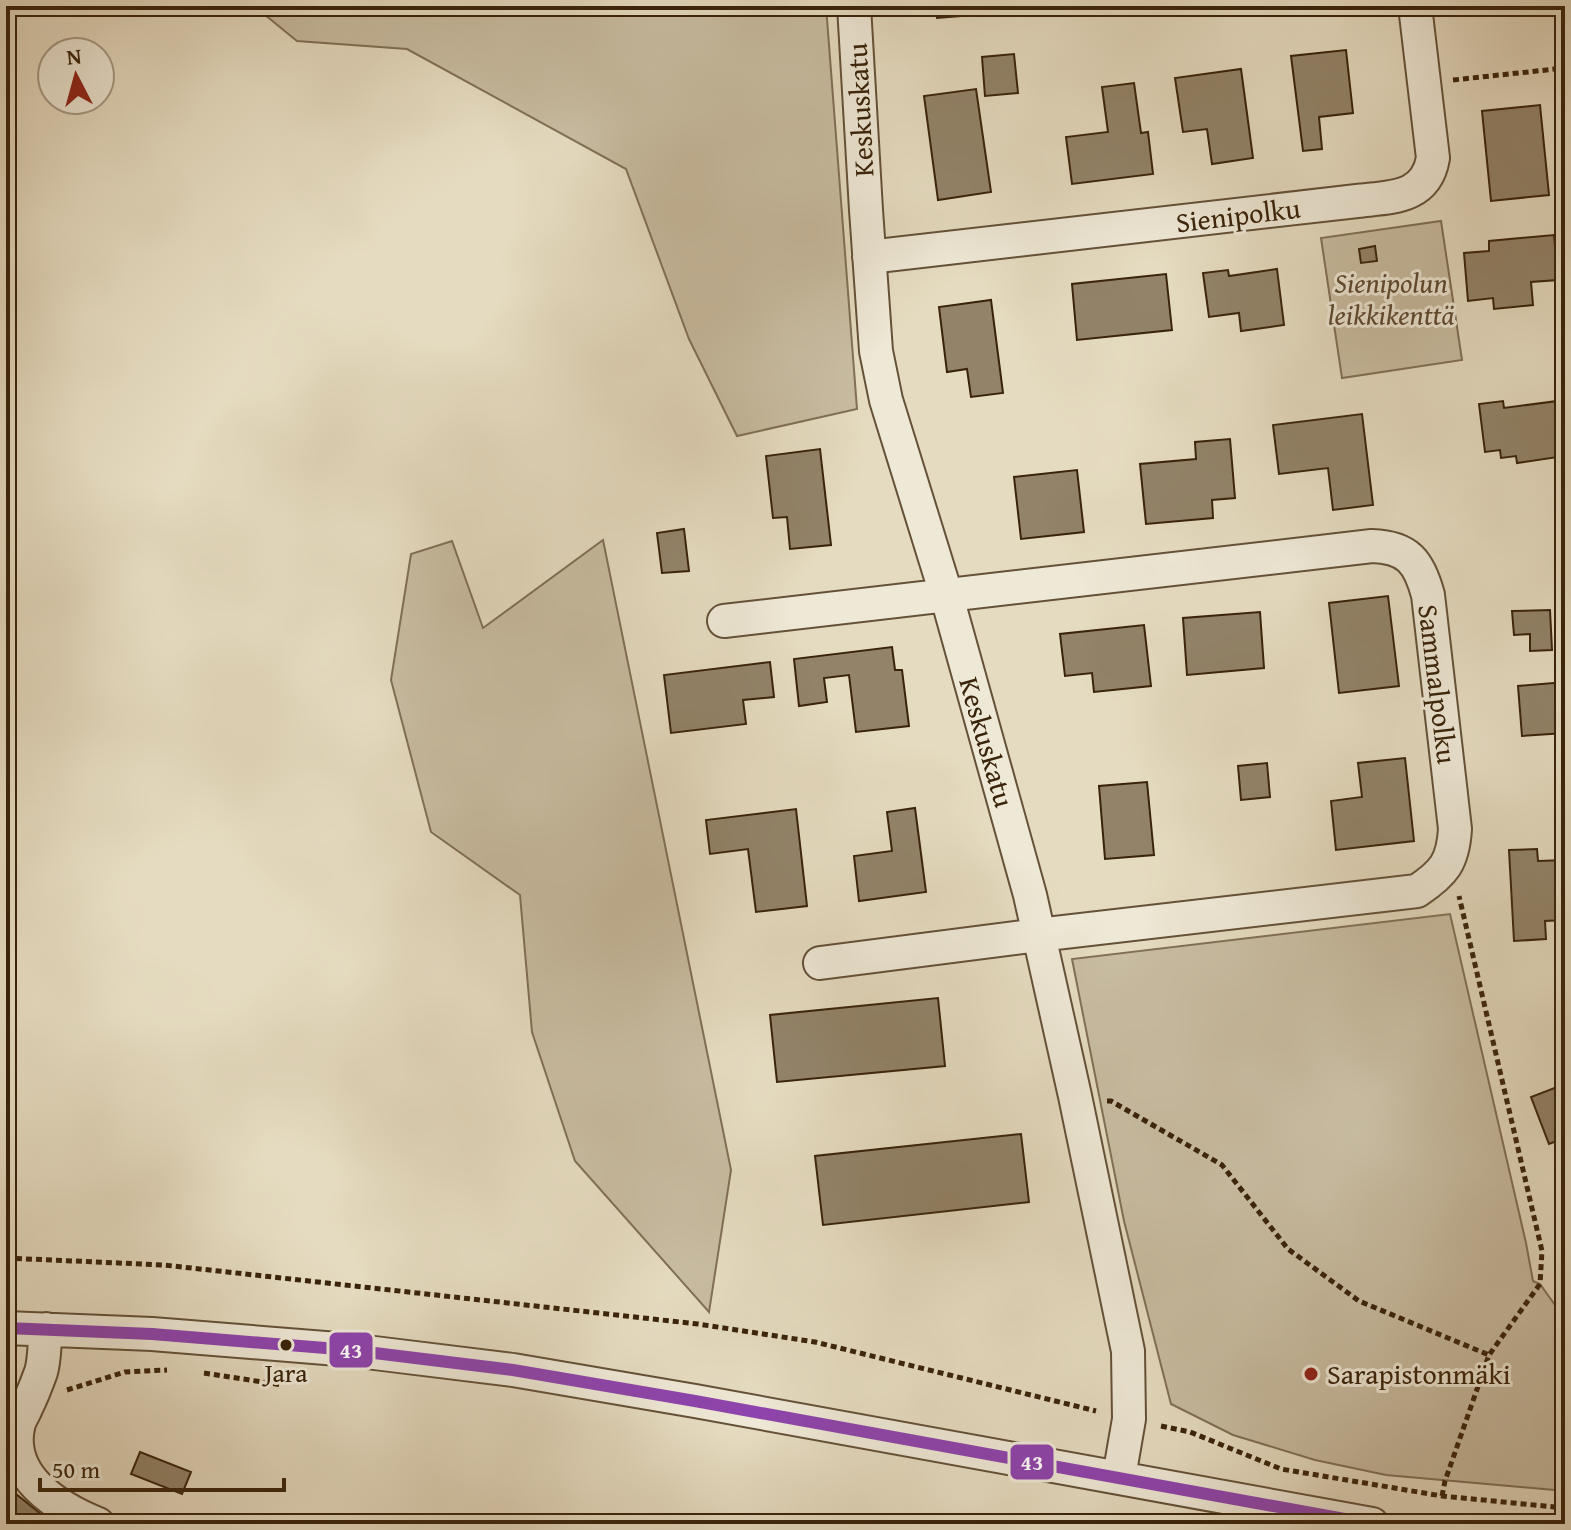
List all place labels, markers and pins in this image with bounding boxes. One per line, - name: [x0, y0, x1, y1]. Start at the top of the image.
- marker: Jara: [278, 1337, 294, 1353]
- place label: Jara: [261, 1353, 308, 1392]
- place label: Sarapistonmäki: [1327, 1353, 1511, 1394]
- marker: Sarapistonmäki: [1302, 1365, 1320, 1383]

